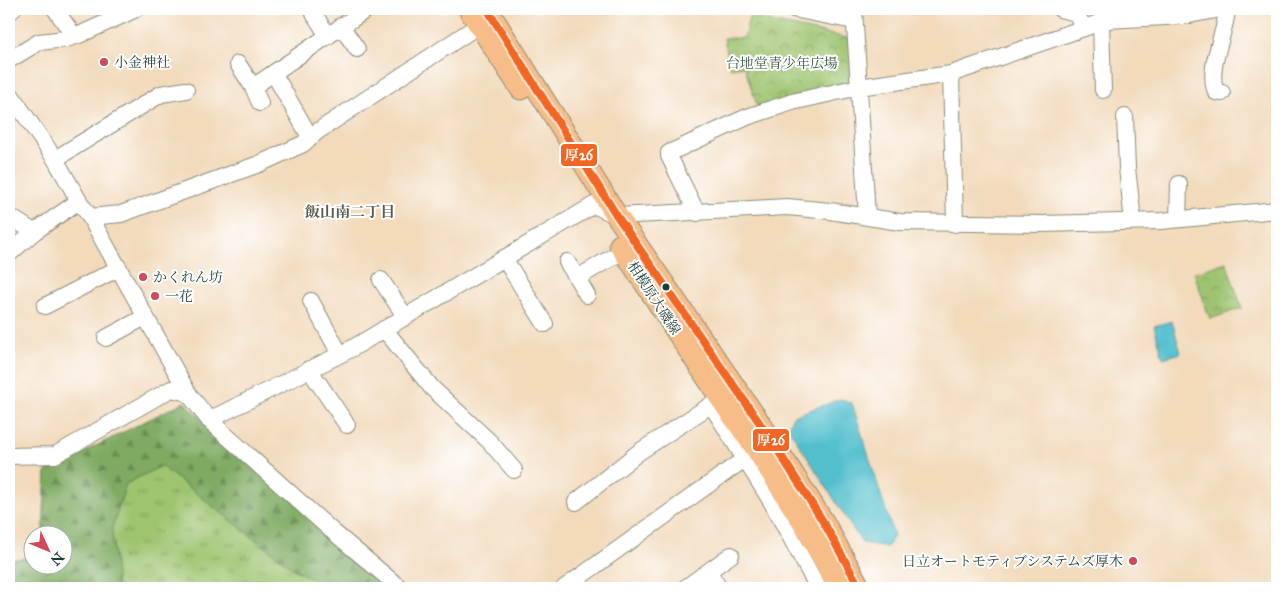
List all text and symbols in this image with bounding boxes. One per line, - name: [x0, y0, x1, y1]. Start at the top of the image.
- place label: 小金神社: [114, 54, 170, 71]
- park label: 台地堂青少年広場: [726, 55, 838, 72]
- marker: 小金神社: [98, 56, 110, 68]
- line badge: 厚26: [560, 143, 598, 167]
- text: 厚26: [565, 147, 594, 164]
- district label: 飯山南二丁目: [305, 203, 395, 221]
- street label: 相模原大磯線: [624, 258, 684, 338]
- place label: かくれん坊: [153, 269, 223, 286]
- marker: かくれん坊: [137, 271, 149, 283]
- unlabelled marker: [661, 282, 671, 292]
- place label: 一花: [165, 288, 193, 305]
- marker: 一花: [149, 290, 161, 302]
- line badge: 厚26: [752, 428, 790, 452]
- text: 厚26: [757, 432, 786, 449]
- north arrow: [22, 524, 72, 574]
- text: N: [47, 549, 67, 569]
- place label: 日立オートモティブシステムズ厚木: [902, 553, 1123, 570]
- marker: 日立オートモティブシステムズ厚木: [1127, 555, 1139, 567]

